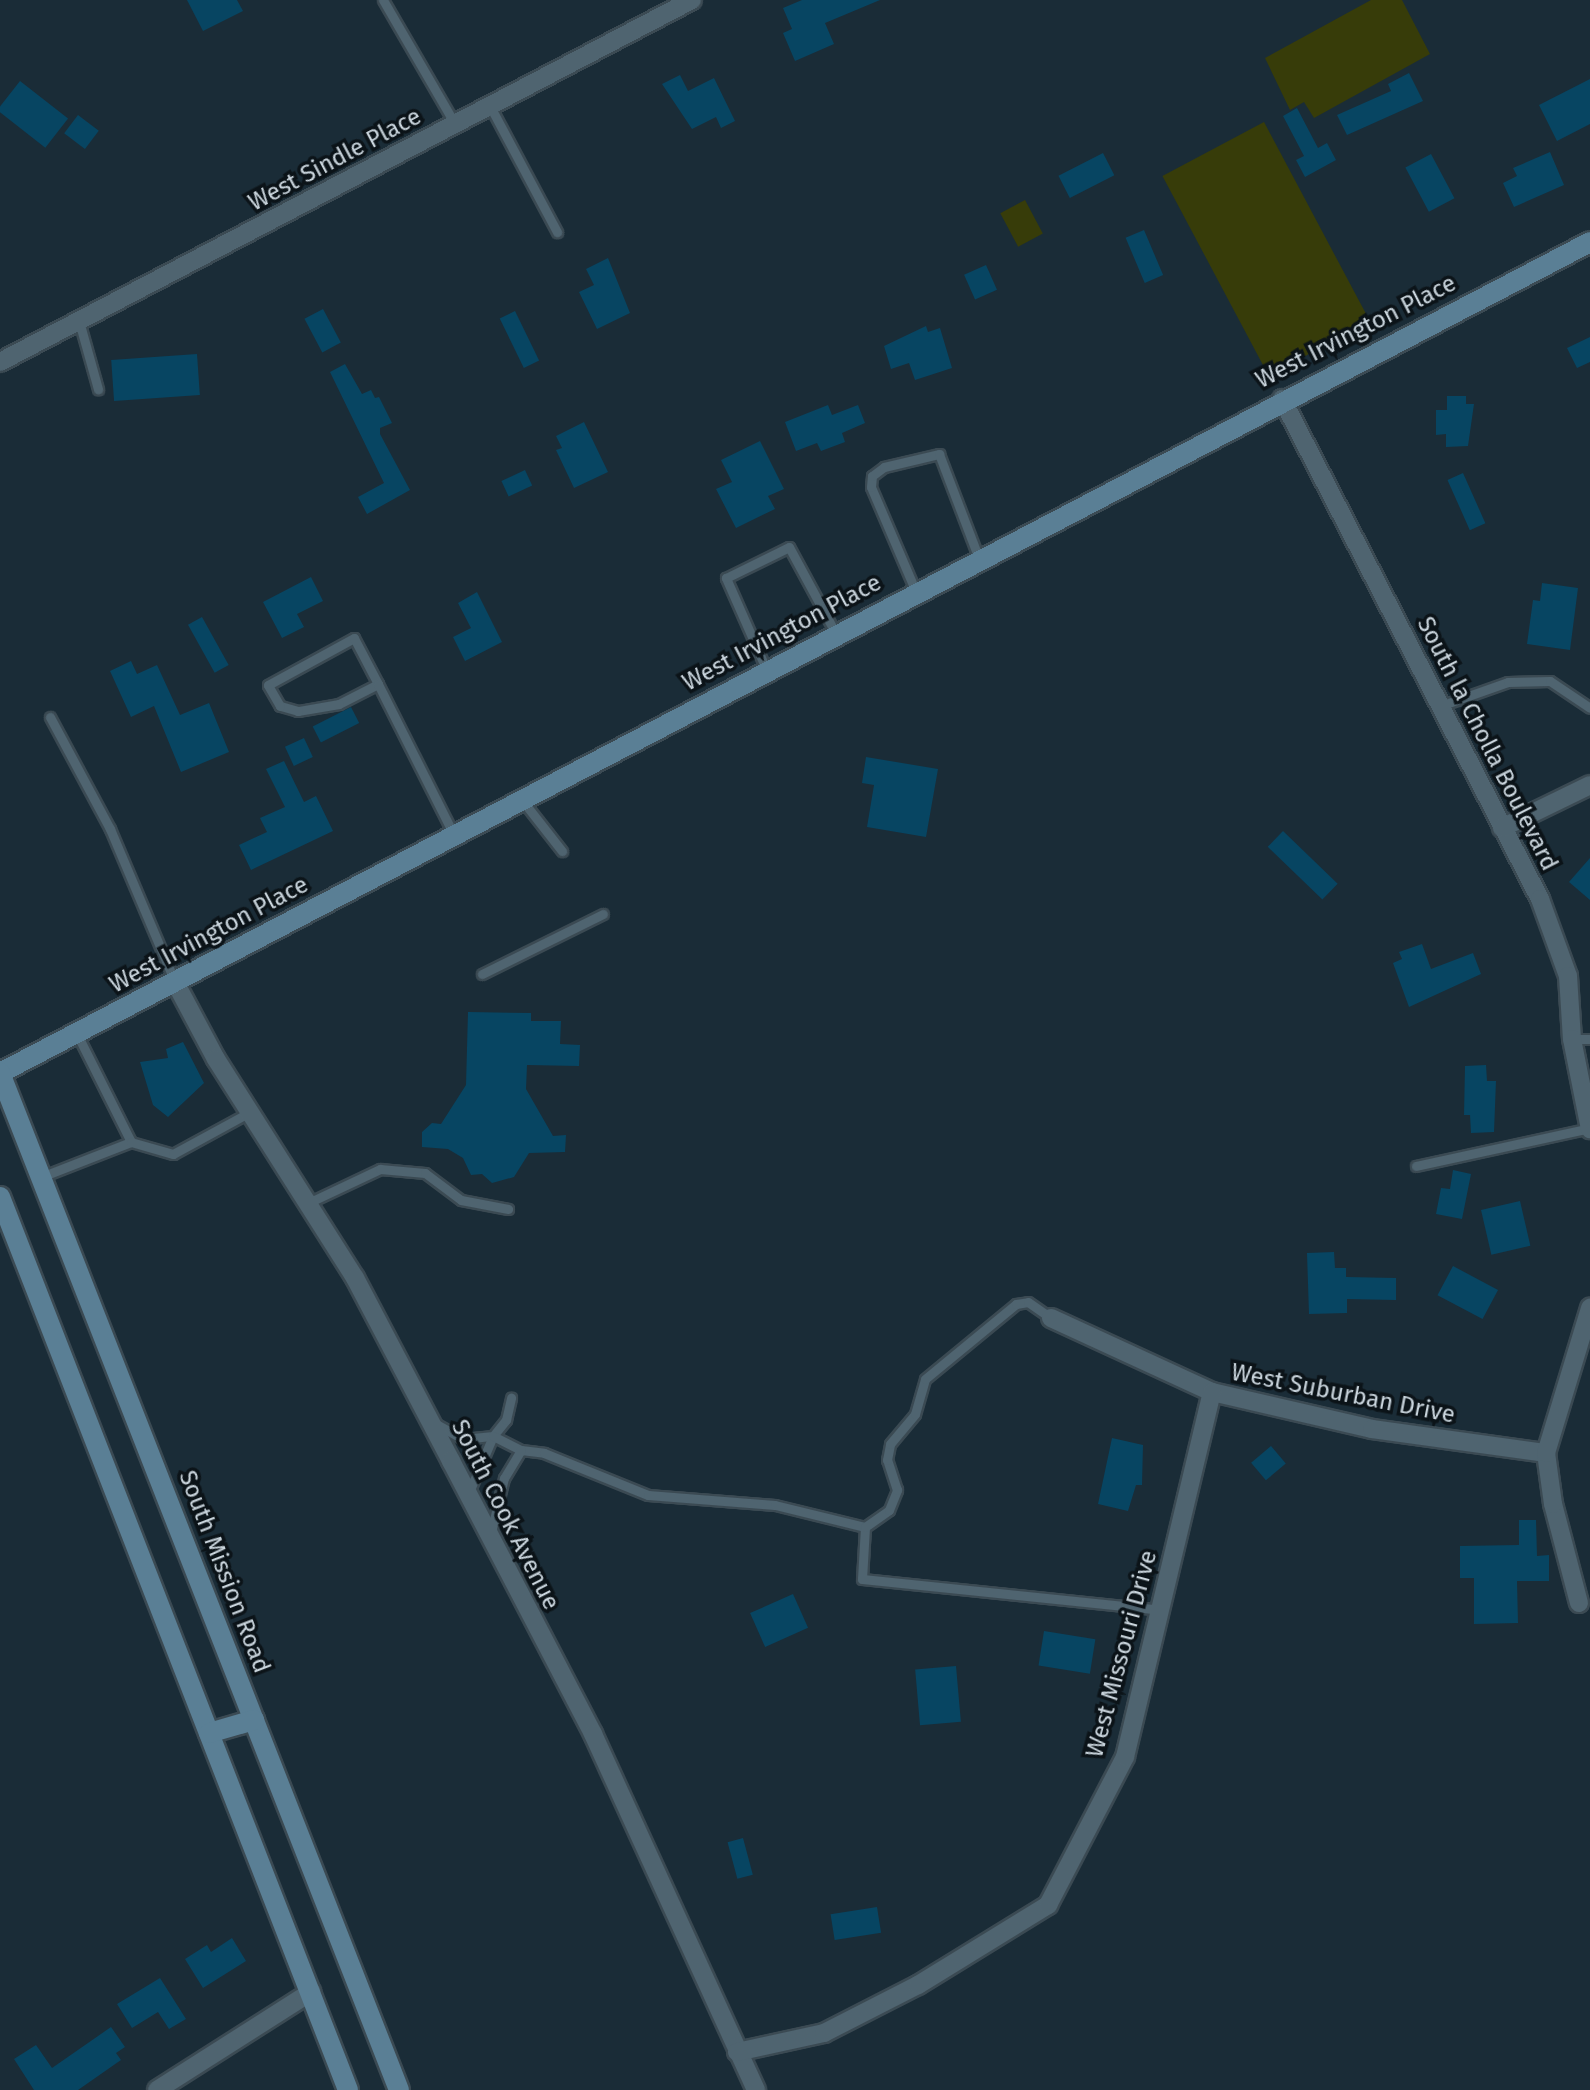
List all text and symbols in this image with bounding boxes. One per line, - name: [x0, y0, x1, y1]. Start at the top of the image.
- street label: West Sindle Place: [244, 102, 426, 218]
- street label: West Irvington Place: [1251, 269, 1461, 395]
- street label: West Irvington Place: [678, 568, 886, 698]
- street label: South la Cholla Boulevard: [1410, 612, 1564, 876]
- street label: West Irvington Place: [105, 870, 313, 1000]
- street label: West Suburban Drive: [1229, 1358, 1457, 1430]
- street label: South Cook Avenue: [445, 1415, 565, 1615]
- street label: South Mission Road: [172, 1467, 276, 1677]
- street label: West Missouri Drive: [1081, 1547, 1163, 1761]

